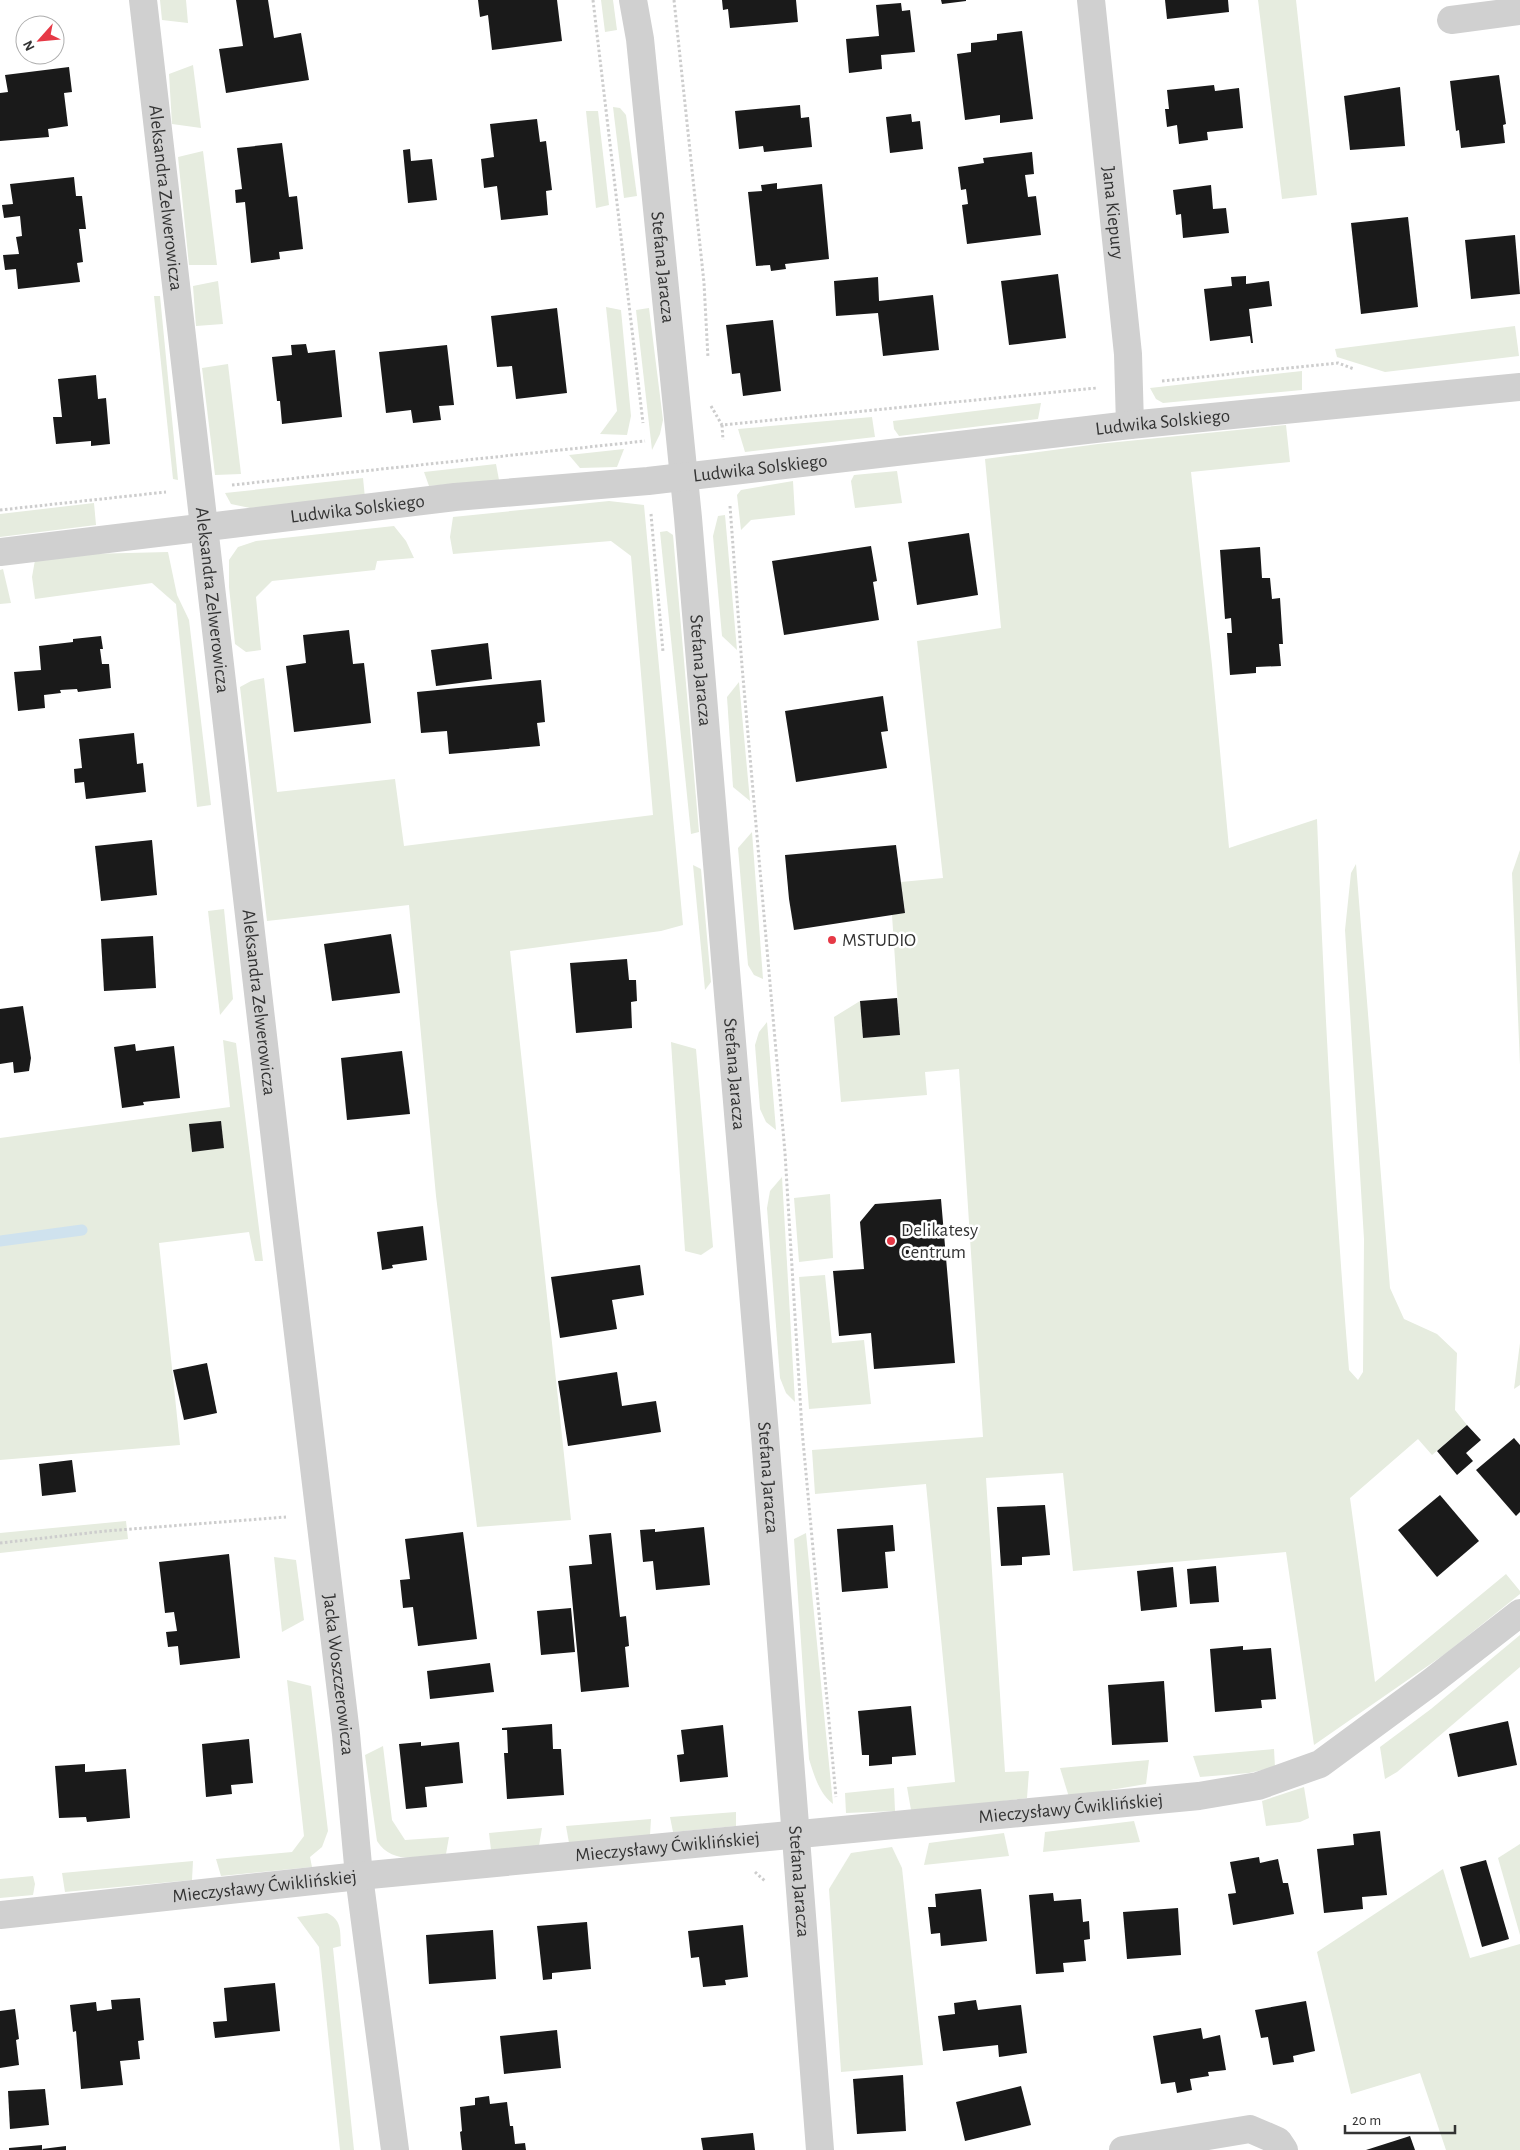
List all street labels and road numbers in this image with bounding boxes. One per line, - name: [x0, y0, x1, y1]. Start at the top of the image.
- street label: Aleksandra Zelwerowicza: [146, 104, 186, 292]
- street label: Jana Kiepury: [1099, 165, 1128, 260]
- street label: Stefana Jaracza: [648, 210, 678, 324]
- street label: Ludwika Solskiego: [1094, 406, 1231, 438]
- street label: Ludwika Solskiego: [692, 451, 829, 485]
- street label: Ludwika Solskiego: [289, 491, 426, 526]
- street label: Aleksandra Zelwerowicza: [192, 506, 233, 694]
- street label: Stefana Jaracza: [687, 614, 715, 727]
- street label: Aleksandra Zelwerowicza: [239, 908, 279, 1097]
- street label: Stefana Jaracza: [721, 1017, 749, 1131]
- street label: Stefana Jaracza: [754, 1421, 782, 1535]
- street label: Jacka Woszczerowicza: [320, 1593, 357, 1756]
- street label: Mieczysławy Ćwiklińskiej: [978, 1790, 1164, 1826]
- street label: Stefana Jaracza: [786, 1825, 813, 1938]
- street label: Mieczysławy Ćwiklińskiej: [574, 1828, 761, 1865]
- street label: Mieczysławy Ćwiklińskiej: [171, 1867, 358, 1906]

